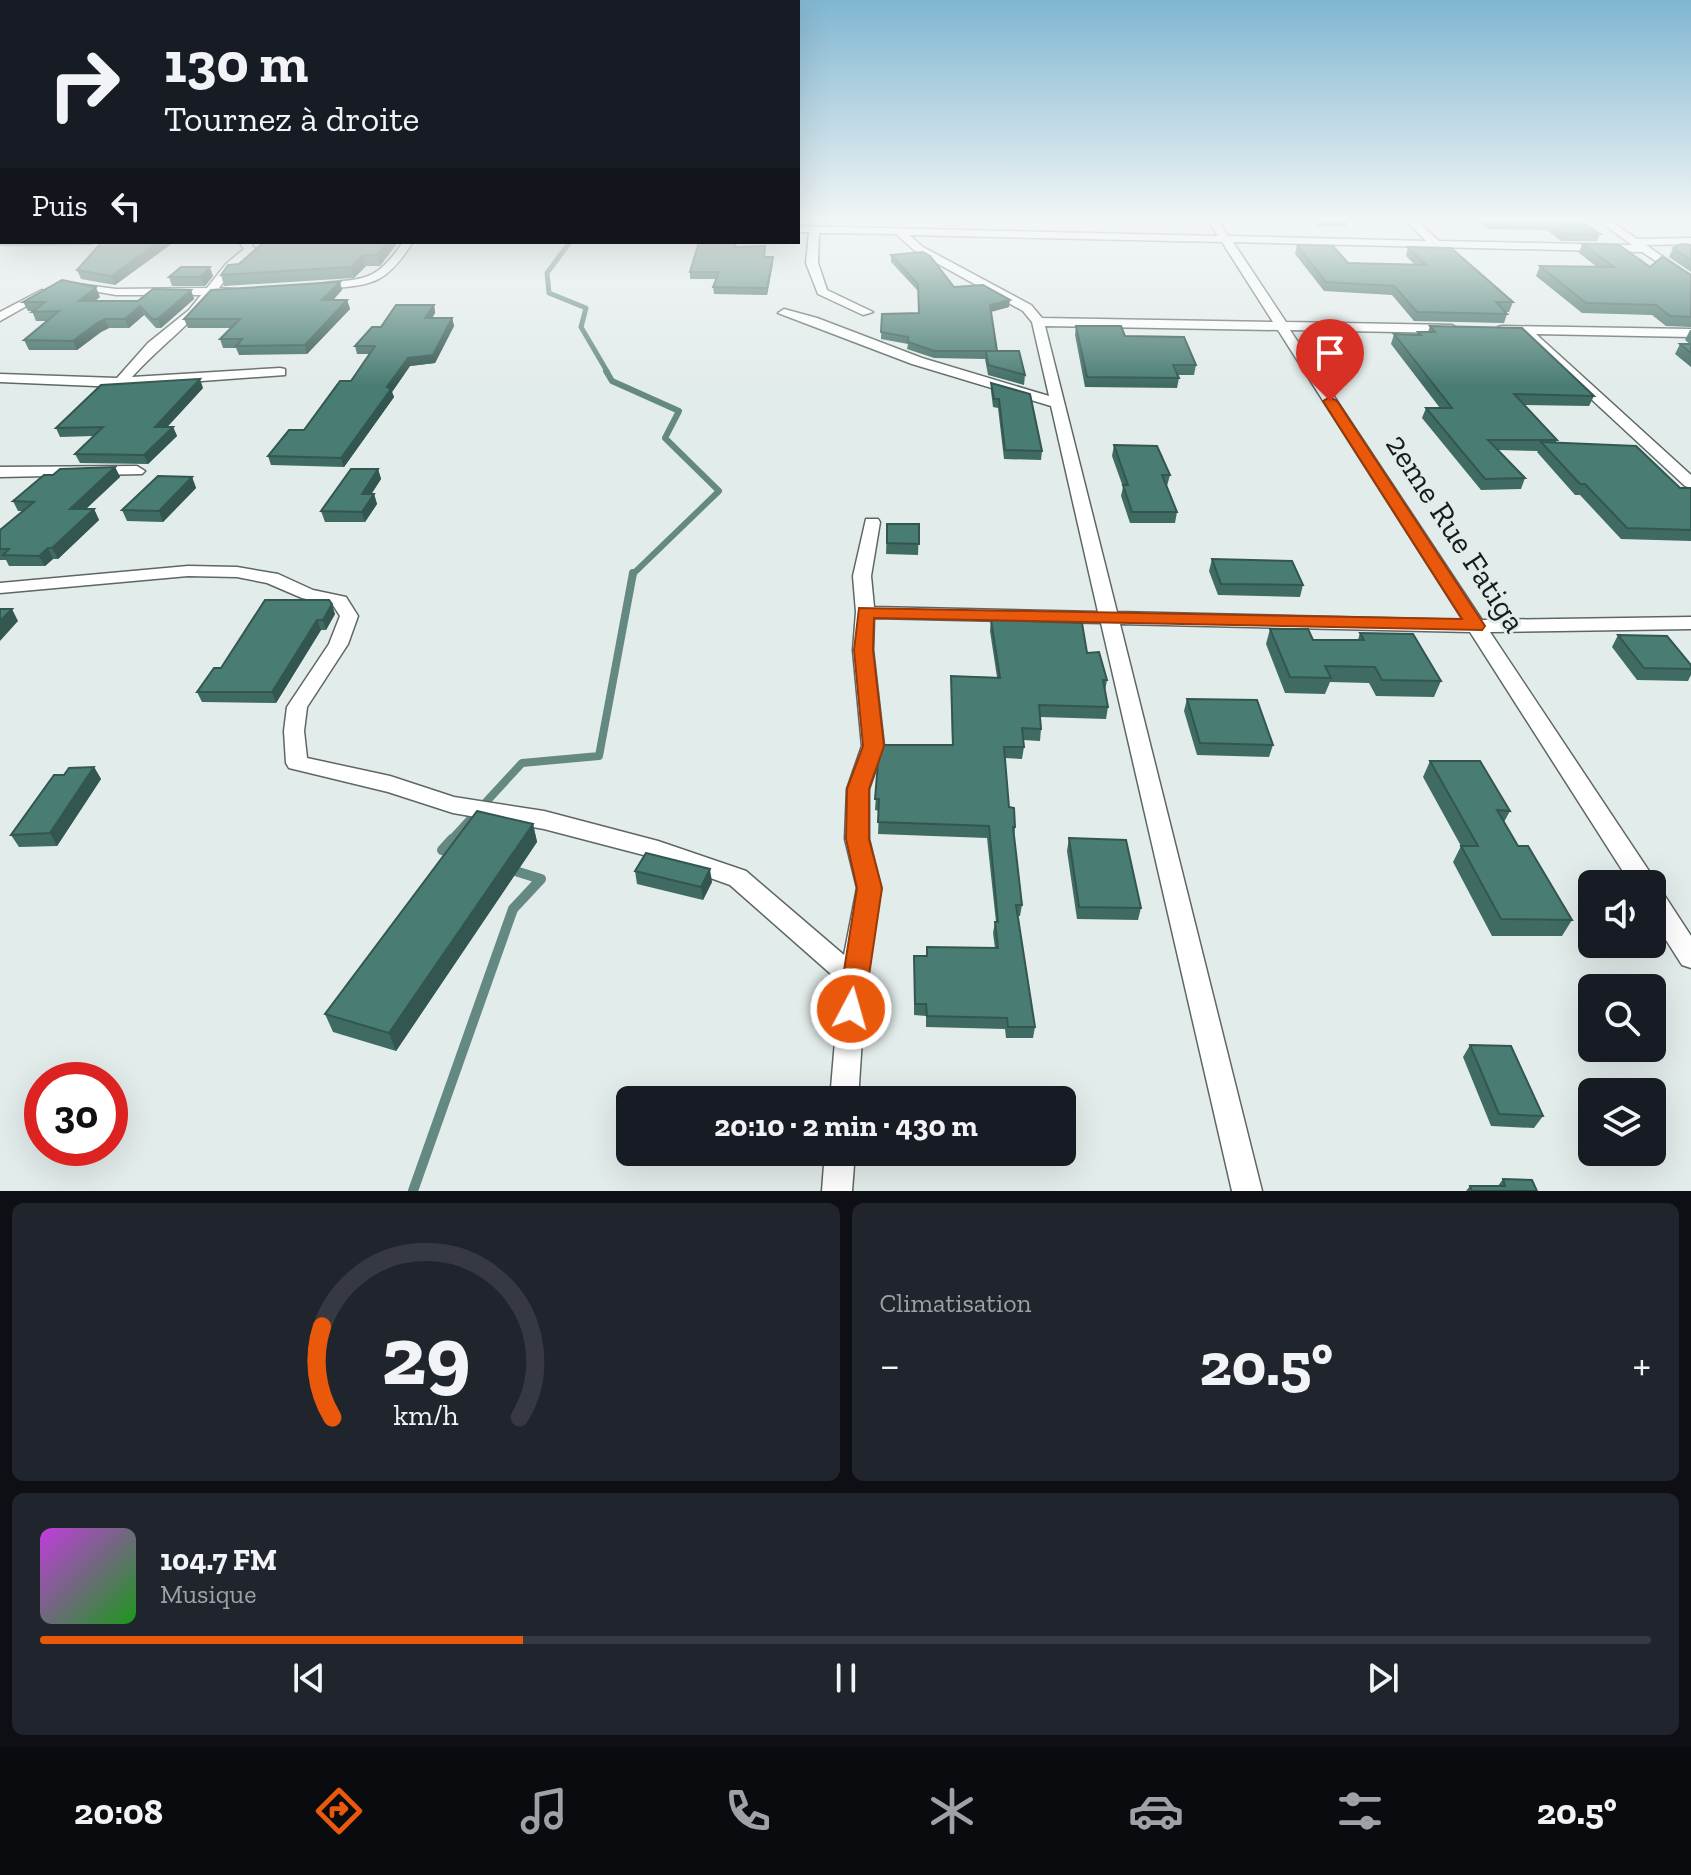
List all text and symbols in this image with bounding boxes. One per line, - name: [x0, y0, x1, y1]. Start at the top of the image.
- text: 130 m: [164, 29, 308, 96]
- icon: right: [32, 32, 136, 136]
- text: Tournez à droite: [164, 97, 420, 140]
- icon: left: [104, 184, 148, 228]
- text: Puis: [32, 188, 88, 224]
- pin: [1296, 319, 1364, 401]
- icon: arrive: [1308, 331, 1352, 375]
- street label: 2eme Rue Fatiga: [1378, 427, 1534, 639]
- map controls: [1578, 870, 1666, 1166]
- button: sound: [1578, 870, 1666, 958]
- position arrow: [809, 967, 893, 1051]
- button: search: [1578, 974, 1666, 1062]
- speed limit sign: 30: [24, 1062, 128, 1166]
- button: layers: [1578, 1078, 1666, 1166]
- text: 20:10 · 2 min · 430 m: [714, 1108, 978, 1144]
- text: Climatisation: [880, 1287, 1032, 1319]
- text: 29: [381, 1305, 470, 1405]
- text: 20.5°: [1200, 1328, 1333, 1400]
- text: −: [880, 1338, 900, 1391]
- text: +: [1632, 1338, 1651, 1391]
- text: km/h: [393, 1398, 458, 1432]
- text: 104.7 FM: [160, 1542, 277, 1578]
- text: Musique: [160, 1578, 256, 1610]
- icon: previous: [287, 1656, 331, 1700]
- icon: pause: [824, 1656, 868, 1700]
- icon: next: [1361, 1656, 1405, 1700]
- icon: directions: [311, 1783, 367, 1839]
- icon: music: [516, 1783, 572, 1839]
- icon: phone: [720, 1783, 776, 1839]
- icon: climate: [924, 1783, 980, 1839]
- icon: car: [1128, 1783, 1184, 1839]
- icon: filters: [1332, 1783, 1388, 1839]
- text: 20:08: [74, 1790, 163, 1833]
- text: 20.5°: [1537, 1790, 1617, 1833]

